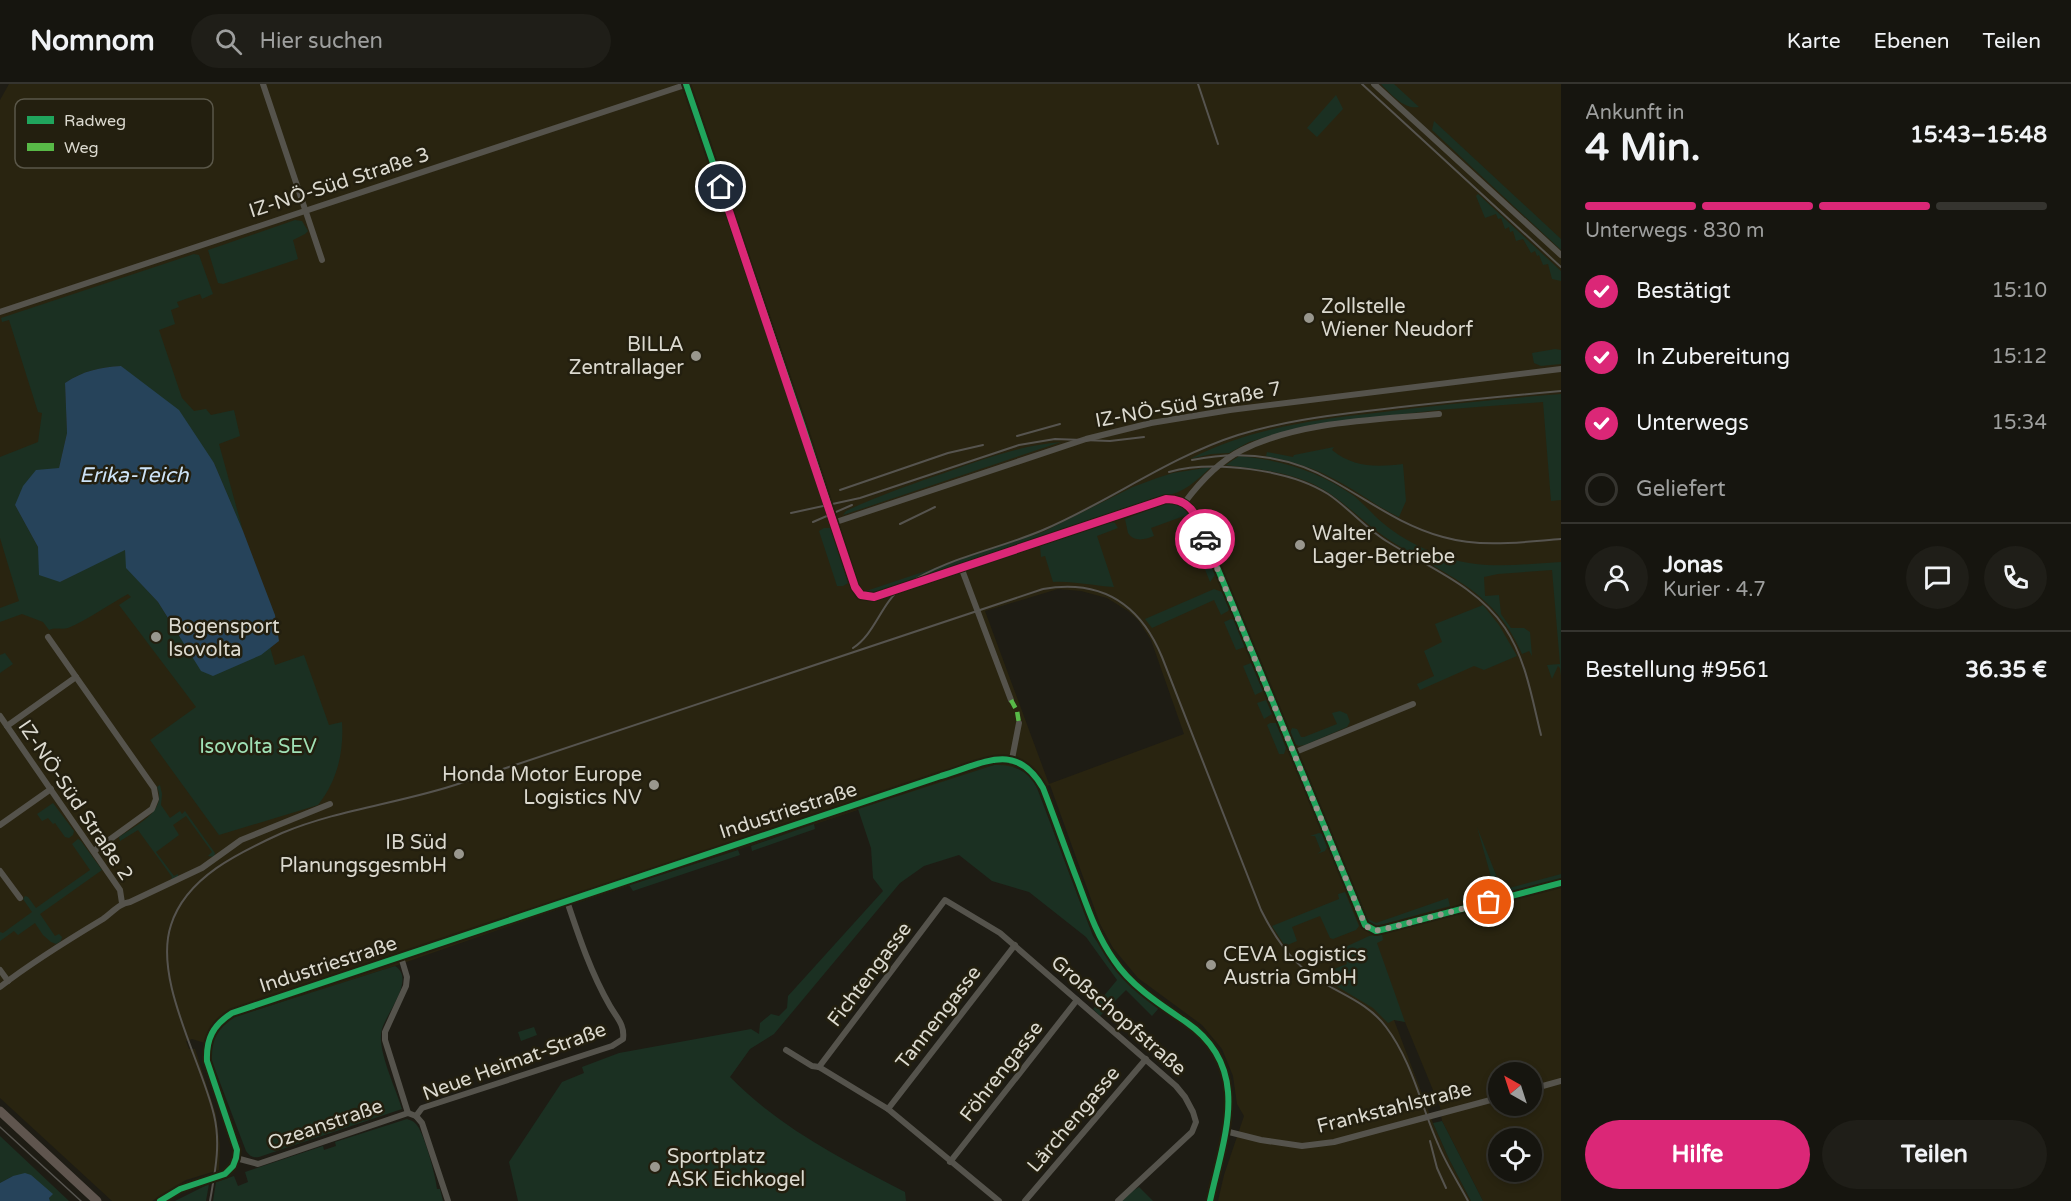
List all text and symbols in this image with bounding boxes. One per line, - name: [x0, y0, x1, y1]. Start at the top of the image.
- search box: [191, 14, 611, 68]
- text: Nomnom: [30, 24, 155, 58]
- icon: search: [212, 25, 245, 58]
- text: Hier suchen: [260, 28, 383, 54]
- text: Karte: [1787, 29, 1841, 54]
- text: Ebenen: [1874, 29, 1950, 54]
- text: Teilen: [1983, 29, 2041, 54]
- legend: [15, 99, 213, 168]
- text: Ankunft in: [1585, 101, 1684, 125]
- text: Radweg: [64, 111, 126, 131]
- text: 15:43–15:48: [1910, 122, 2047, 148]
- text: 4 Min.: [1585, 124, 1701, 171]
- text: Weg: [64, 138, 99, 158]
- street label: IZ-NÖ-Süd Straße 3: [246, 141, 433, 223]
- pin: [695, 161, 746, 212]
- icon: home: [704, 170, 737, 203]
- text: Unterwegs · 830 m: [1585, 219, 1764, 243]
- icon: check: [1585, 275, 1618, 308]
- text: Bestätigt: [1636, 278, 1731, 304]
- text: 15:10: [1992, 279, 2047, 303]
- place label: Zollstelle Wiener Neudorf: [1321, 295, 1473, 342]
- marker: Zollstelle Wiener Neudorf: [1302, 311, 1316, 325]
- place label: BILLA Zentrallager: [569, 333, 684, 380]
- icon: check: [1585, 341, 1618, 374]
- text: In Zubereitung: [1636, 344, 1790, 370]
- text: 15:12: [1992, 345, 2047, 369]
- marker: BILLA Zentrallager: [689, 349, 703, 363]
- street label: IZ-NÖ-Süd Straße 7: [1093, 376, 1283, 433]
- icon: check: [1585, 407, 1618, 440]
- text: Unterwegs: [1636, 410, 1749, 436]
- text: 15:34: [1992, 411, 2047, 435]
- water label: Erika-Teich: [79, 463, 190, 488]
- text: Geliefert: [1636, 476, 1726, 502]
- courier: [1175, 509, 1235, 569]
- place label: Walter Lager-Betriebe: [1312, 522, 1455, 569]
- icon: car: [1189, 523, 1222, 556]
- marker: Walter Lager-Betriebe: [1293, 538, 1307, 552]
- button: person: [1585, 546, 1648, 609]
- button: chat: [1906, 546, 1969, 609]
- button: phone: [1984, 546, 2047, 609]
- text: Jonas: [1663, 552, 1723, 578]
- text: Kurier · 4.7: [1663, 578, 1766, 602]
- place label: Bogensport Isovolta: [168, 615, 280, 662]
- marker: Bogensport Isovolta: [149, 630, 163, 644]
- text: Bestellung #9561: [1585, 657, 1770, 683]
- text: 36.35 €: [1965, 657, 2047, 683]
- street label: IZ-NÖ-Süd Straße 2: [13, 715, 139, 885]
- park label: Isovolta SEV: [199, 735, 317, 759]
- place label: Honda Motor Europe Logistics NV: [442, 763, 642, 810]
- street label: Industriestraße: [717, 777, 860, 844]
- marker: Honda Motor Europe Logistics NV: [647, 778, 661, 792]
- place label: IB Süd PlanungsgesmbH: [279, 831, 447, 878]
- marker: IB Süd PlanungsgesmbH: [452, 847, 466, 861]
- pin: [1463, 876, 1514, 927]
- icon: bag: [1472, 885, 1505, 918]
- street label: Fichtengasse: [823, 918, 917, 1032]
- street label: Industriestraße: [257, 931, 400, 998]
- place label: CEVA Logistics Austria GmbH: [1223, 943, 1366, 990]
- street label: Großschopfstraße: [1046, 951, 1191, 1081]
- marker: CEVA Logistics Austria GmbH: [1204, 958, 1218, 972]
- street label: Tannengasse: [891, 961, 986, 1074]
- street label: Föhrengasse: [955, 1017, 1048, 1127]
- street label: Neue Heimat-Straße: [419, 1018, 609, 1106]
- street label: Lärchengasse: [1023, 1062, 1125, 1177]
- north arrow: [1488, 1062, 1542, 1116]
- map controls: [1488, 1062, 1542, 1182]
- street label: Frankstahlstraße: [1314, 1077, 1474, 1139]
- street label: Ozeanstraße: [264, 1094, 386, 1156]
- button: Hilfe: [1585, 1120, 1810, 1189]
- button: Teilen: [1822, 1120, 2047, 1189]
- button: locate: [1488, 1128, 1542, 1182]
- place label: Sportplatz ASK Eichkogel: [667, 1145, 805, 1192]
- marker: Sportplatz ASK Eichkogel: [648, 1160, 662, 1174]

